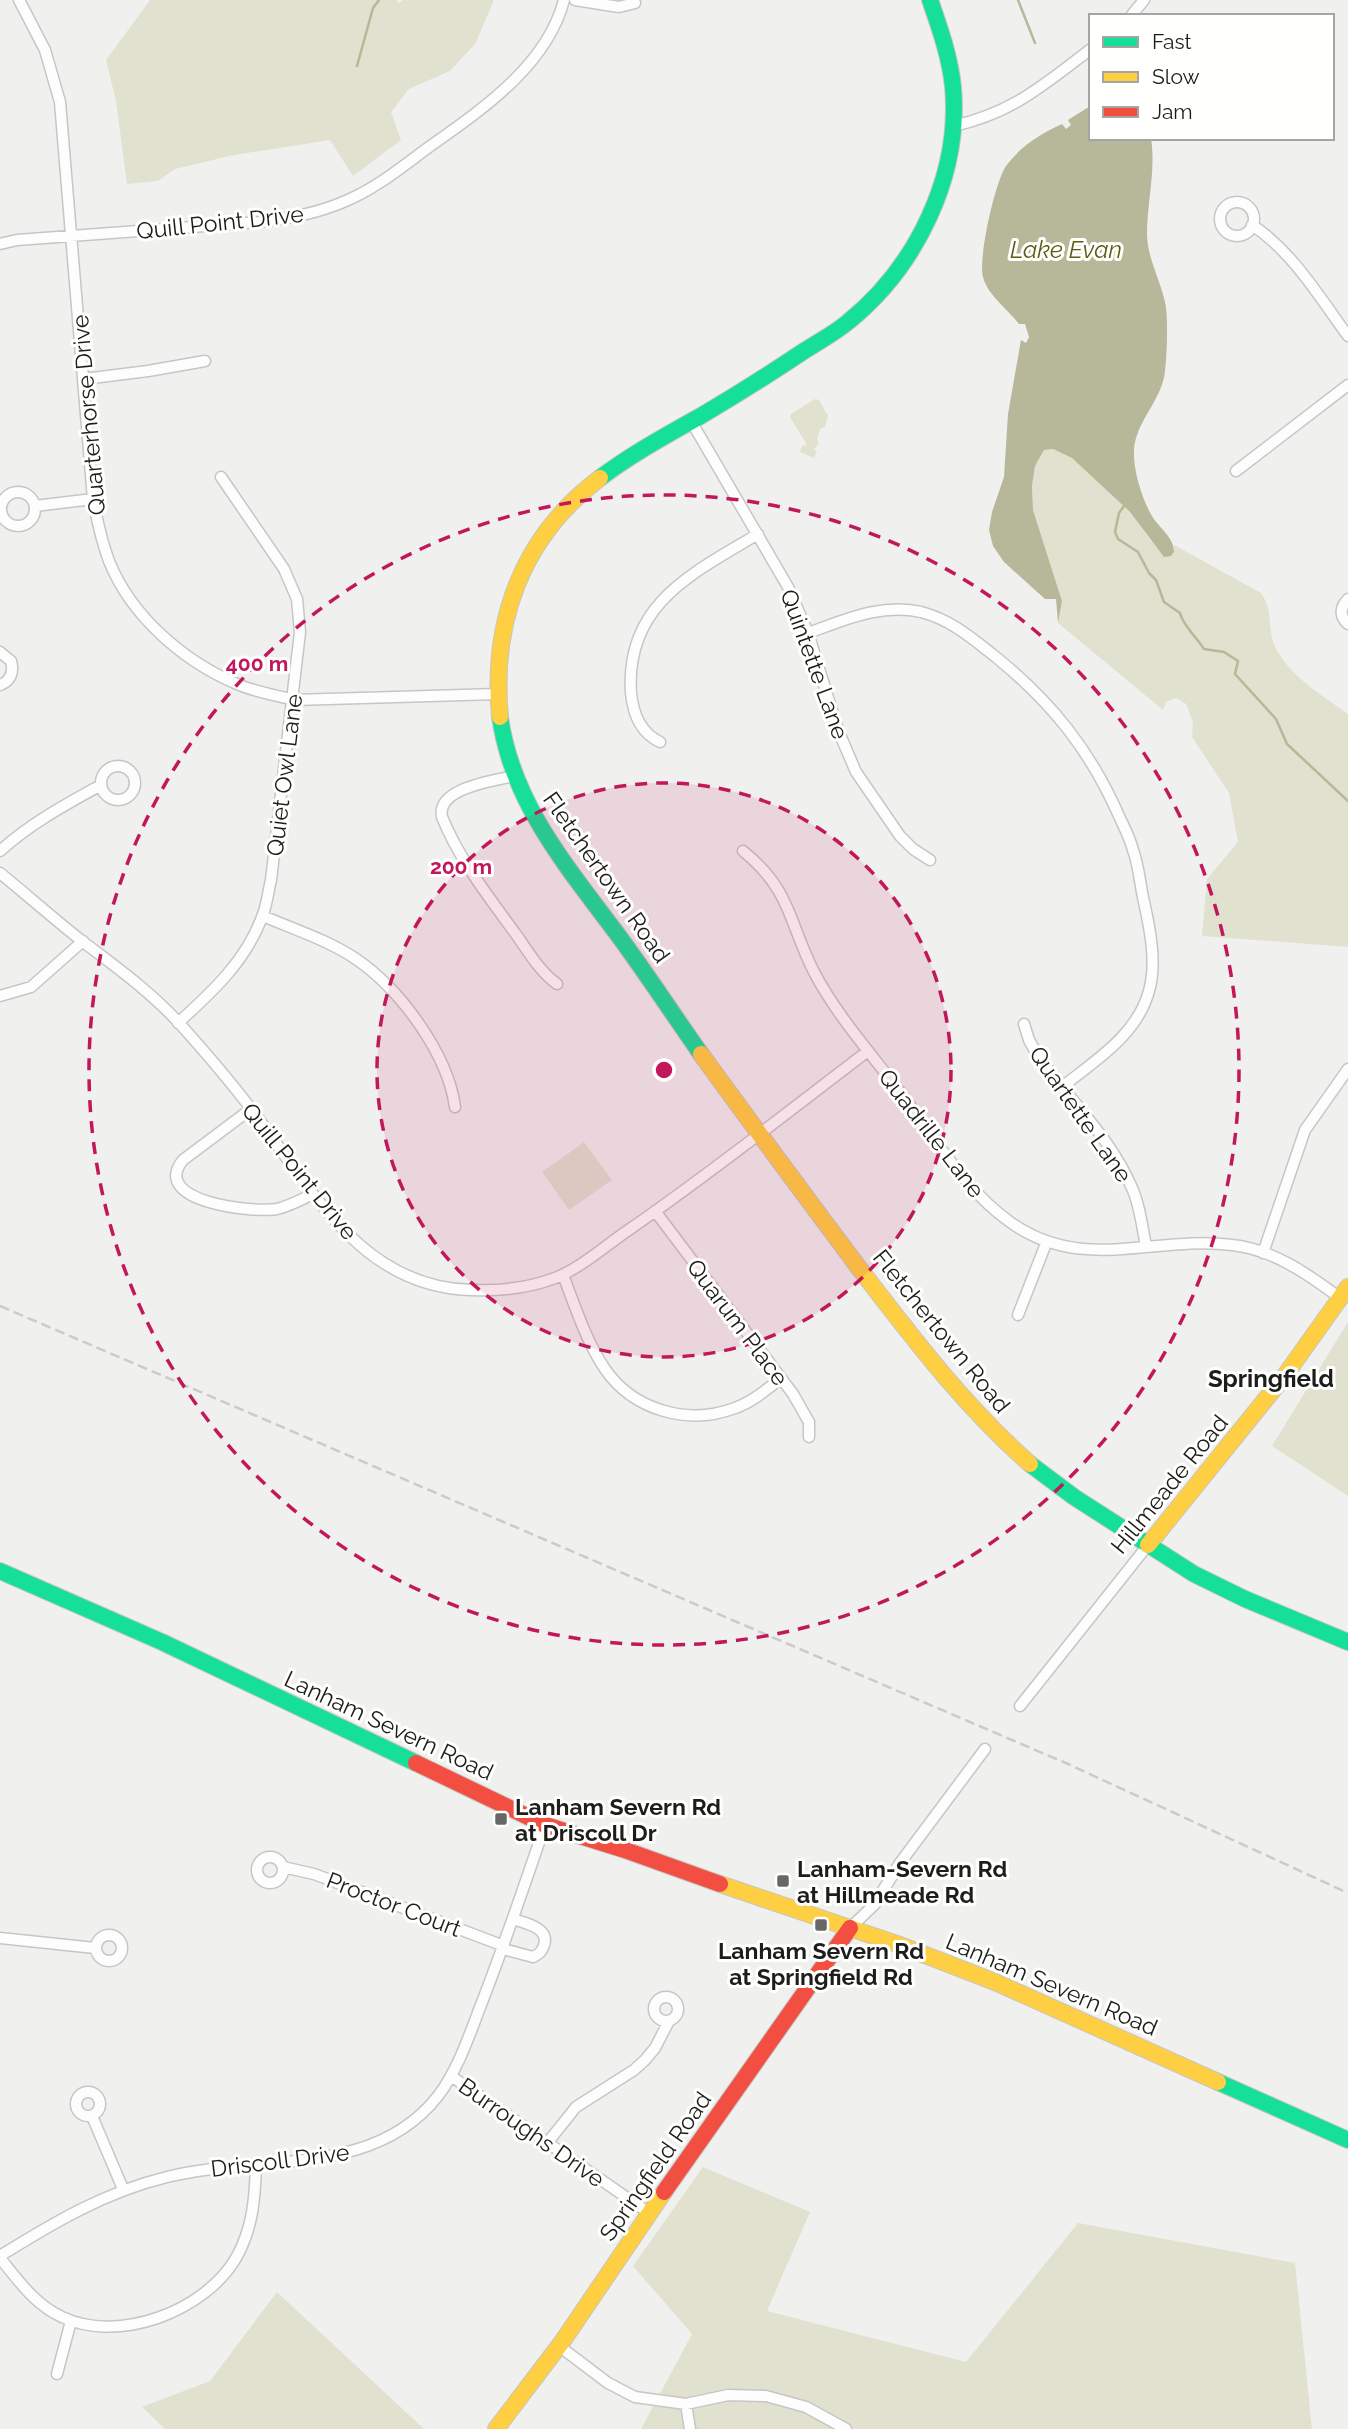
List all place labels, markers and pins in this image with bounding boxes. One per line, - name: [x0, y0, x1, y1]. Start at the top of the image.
- centre of rings: [652, 1058, 676, 1082]
- place label: Lanham Severn Rd at Driscoll Dr: [515, 1793, 721, 1846]
- marker: Lanham Severn Rd at Driscoll Dr: [493, 1811, 509, 1827]
- place label: Lanham-Severn Rd at Hillmeade Rd: [797, 1855, 1007, 1908]
- marker: Lanham-Severn Rd at Hillmeade Rd: [775, 1873, 791, 1889]
- marker: Lanham Severn Rd at Springfield Rd: [813, 1917, 829, 1933]
- place label: Lanham Severn Rd at Springfield Rd: [718, 1937, 924, 1990]

